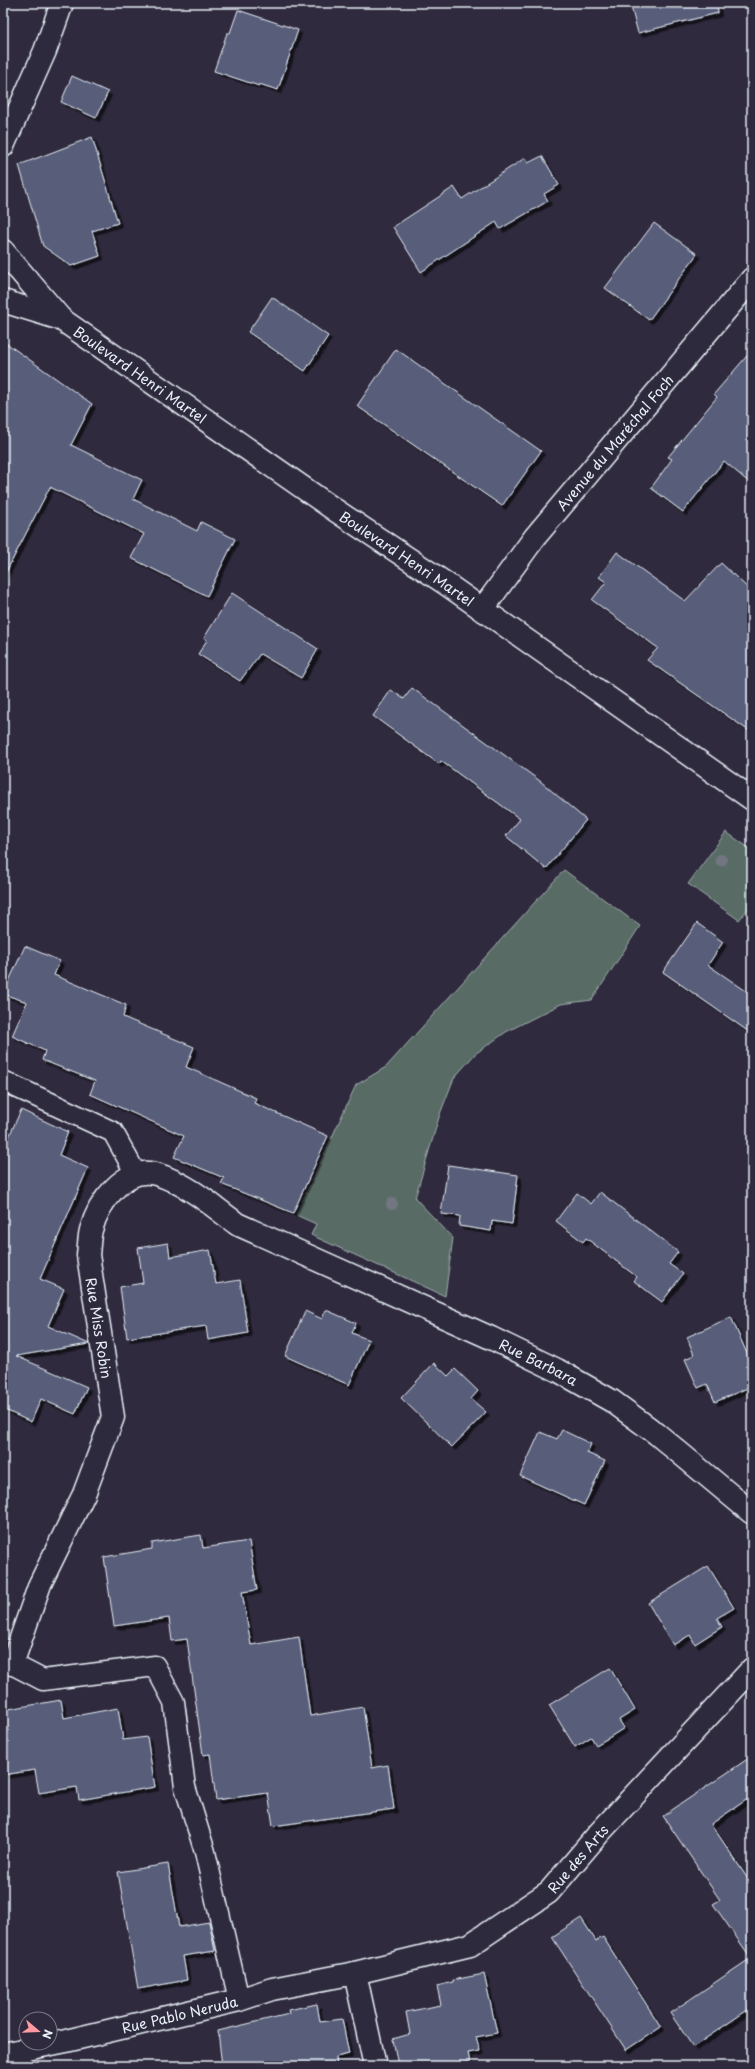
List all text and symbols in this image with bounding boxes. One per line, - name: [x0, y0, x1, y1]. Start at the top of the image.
- street label: Boulevard Henri Martel: [69, 320, 211, 428]
- street label: Avenue du Maréchal Foch: [551, 370, 678, 515]
- street label: Boulevard Henri Martel: [336, 505, 479, 611]
- street label: Rue Miss Robin: [81, 1276, 117, 1380]
- street label: Rue Barbara: [496, 1333, 582, 1390]
- street label: Rue des Arts: [542, 1819, 613, 1897]
- street label: Rue Pablo Neruda: [119, 1990, 240, 2038]
- north arrow: [18, 2011, 58, 2051]
- text: N: [38, 2028, 57, 2042]

